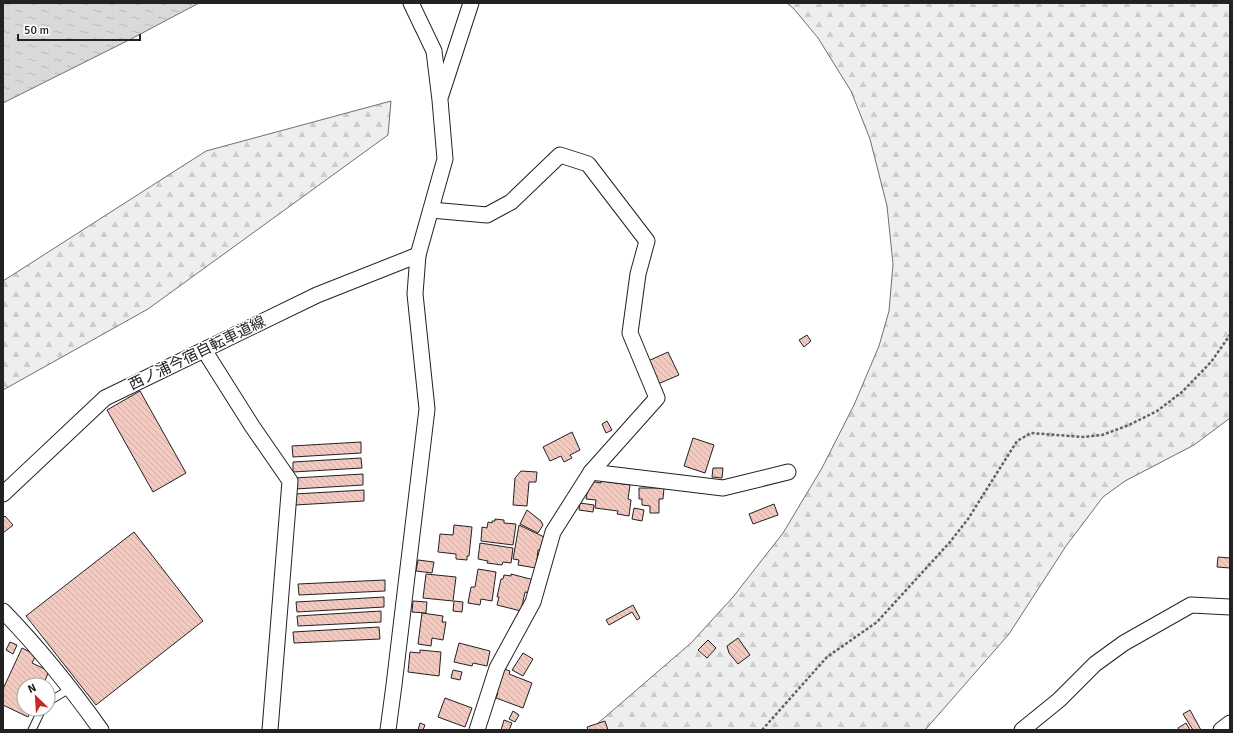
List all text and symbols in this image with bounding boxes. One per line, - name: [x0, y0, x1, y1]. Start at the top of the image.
- scale bar: [18, 16, 140, 42]
- text: 50 m: [24, 23, 49, 38]
- street label: 西ノ浦今宿自転車道線: [126, 312, 268, 394]
- north arrow: [16, 677, 56, 717]
- text: N: [26, 681, 38, 696]

